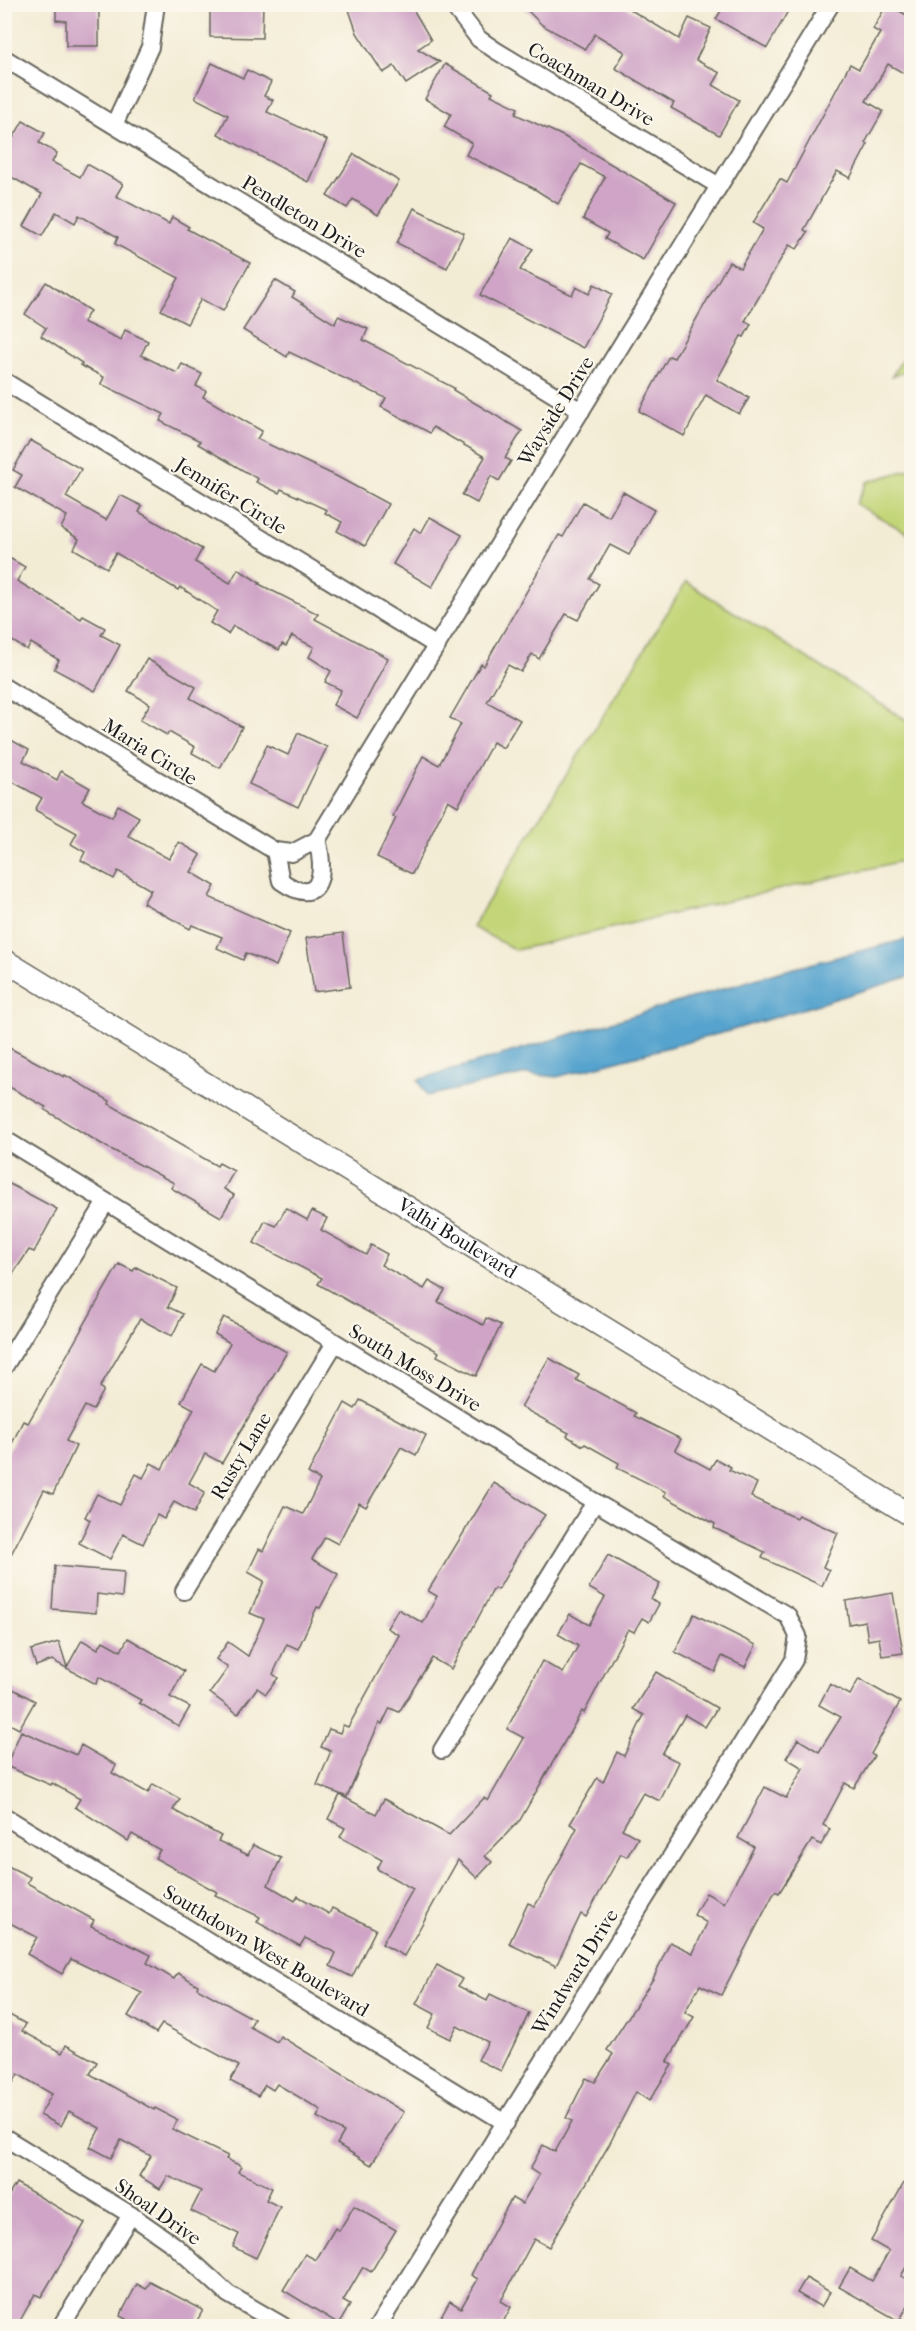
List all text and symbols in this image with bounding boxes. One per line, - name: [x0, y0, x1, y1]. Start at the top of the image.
- street label: Coachman Drive: [524, 37, 659, 131]
- street label: Pendleton Drive: [238, 171, 370, 263]
- street label: Wayside Drive: [513, 352, 599, 471]
- street label: Jennifer Circle: [169, 452, 291, 539]
- street label: Maria Circle: [98, 714, 202, 790]
- street label: Valhi Boulevard: [393, 1192, 522, 1284]
- street label: South Moss Drive: [345, 1319, 485, 1417]
- street label: Rusty Lane: [206, 1408, 276, 1504]
- street label: Southdown West Boulevard: [159, 1880, 374, 2022]
- street label: Windward Drive: [527, 1905, 623, 2040]
- street label: Shoal Drive: [111, 2174, 205, 2250]

